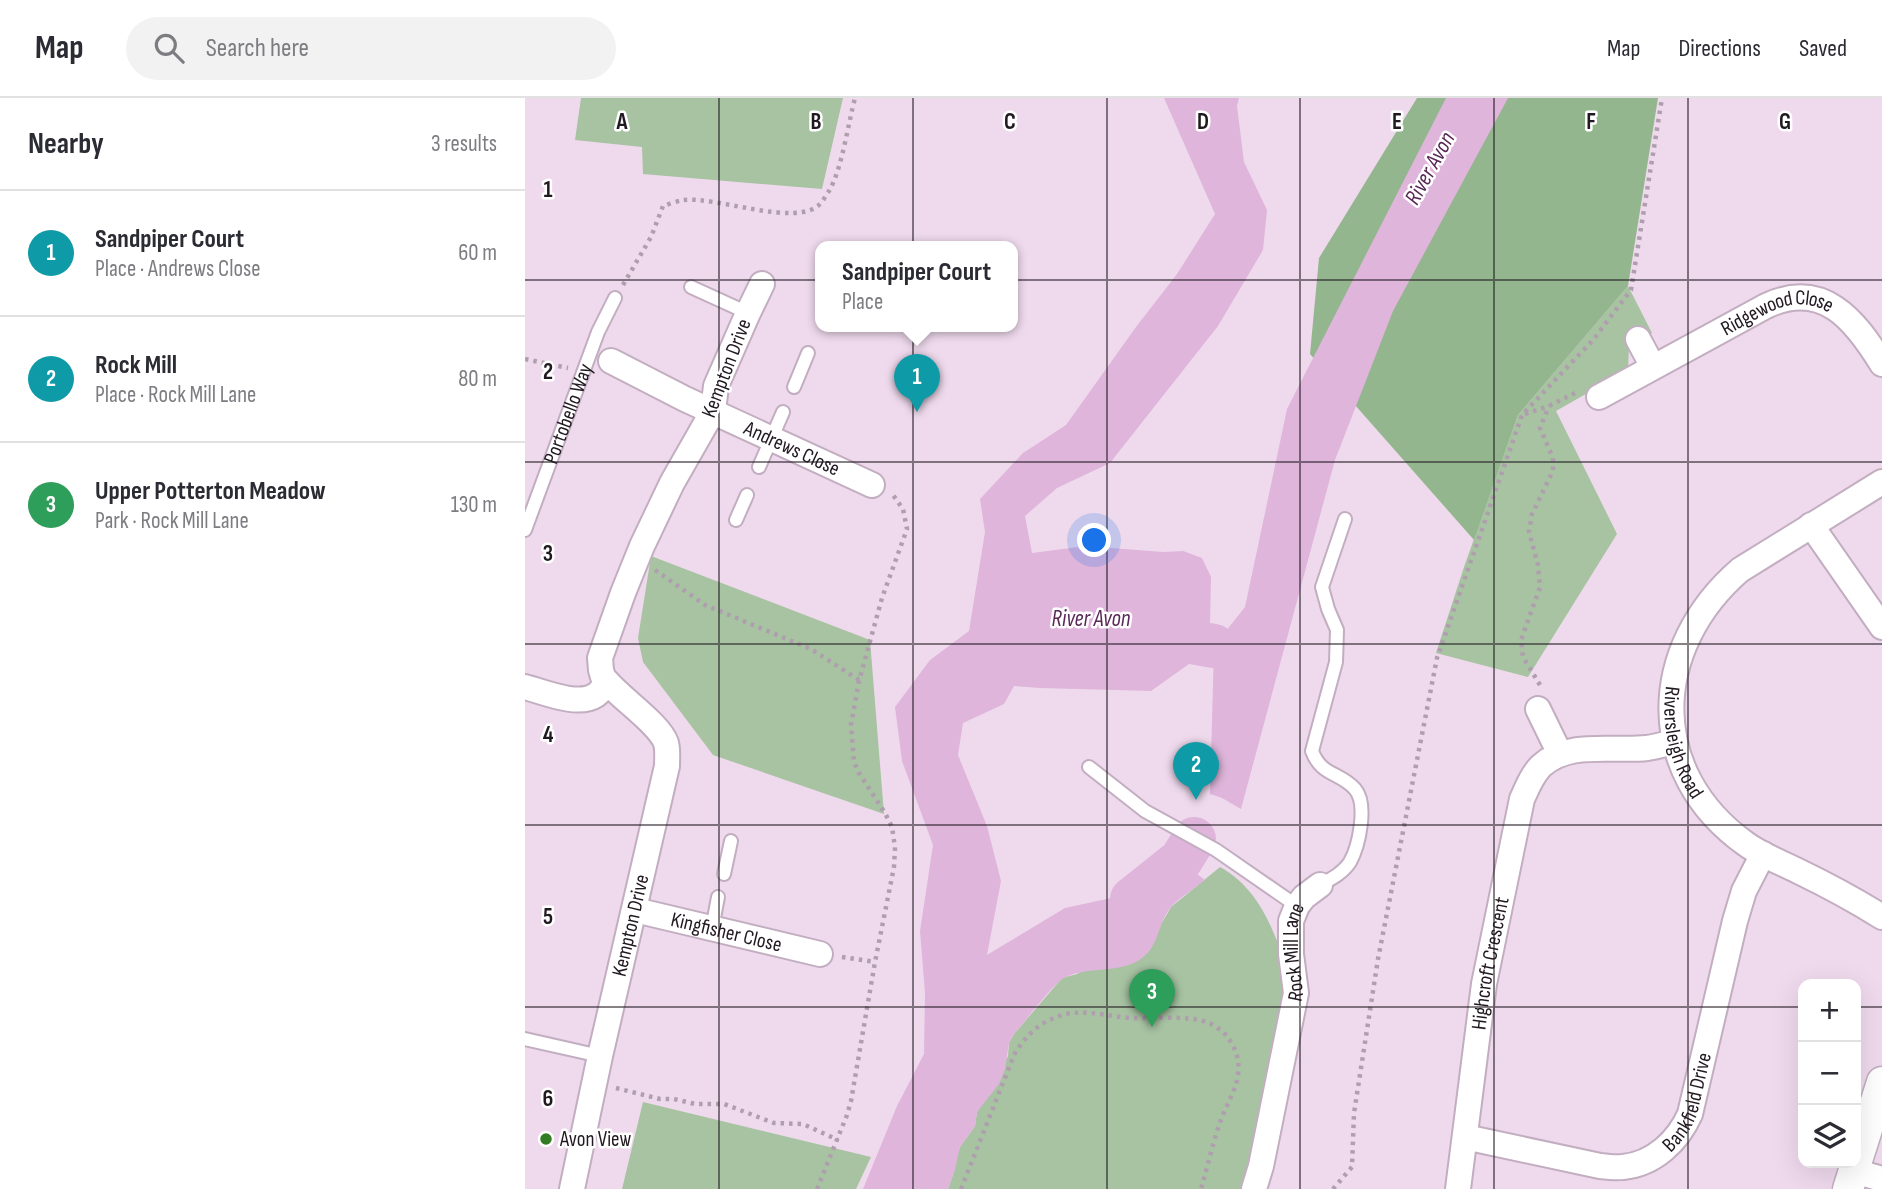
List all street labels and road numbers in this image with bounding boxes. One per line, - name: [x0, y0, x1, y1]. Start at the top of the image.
- street label: Ridgewood Close: [1717, 285, 1838, 341]
- street label: Kempton Drive: [696, 315, 757, 421]
- street label: Portobello Way: [538, 360, 598, 467]
- street label: Andrews Close: [739, 415, 844, 481]
- street label: Riversleigh Road: [1658, 685, 1709, 803]
- street label: Kempton Drive: [607, 872, 655, 979]
- street label: Highcroft Crescent: [1466, 895, 1515, 1031]
- street label: Rock Mill Lane: [1279, 899, 1310, 1003]
- street label: Kingfisher Close: [668, 907, 784, 957]
- street label: Bankfield Drive: [1657, 1050, 1717, 1157]

